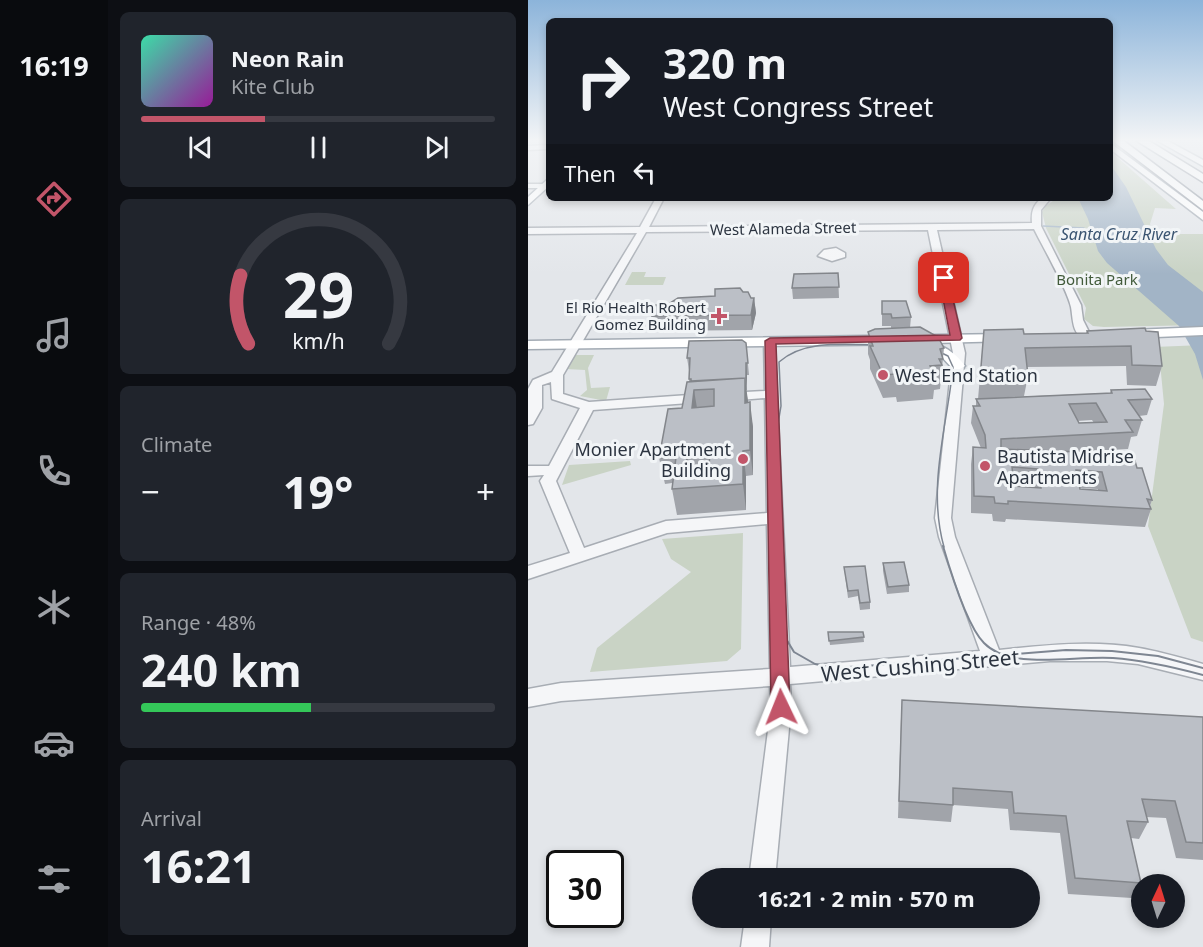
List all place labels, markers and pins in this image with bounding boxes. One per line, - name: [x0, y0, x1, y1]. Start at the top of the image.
- pin: [918, 252, 969, 303]
- place label: El Rio Health Robert Gomez Building: [566, 297, 707, 334]
- marker: El Rio Health Robert Gomez Building: [710, 307, 728, 325]
- place label: West End Station: [895, 363, 1038, 387]
- marker: West End Station: [876, 368, 890, 382]
- place label: Monier Apartment Building: [575, 437, 731, 482]
- place label: Bautista Midrise Apartments: [997, 444, 1134, 489]
- marker: Monier Apartment Building: [736, 452, 750, 466]
- marker: Bautista Midrise Apartments: [978, 459, 992, 473]

